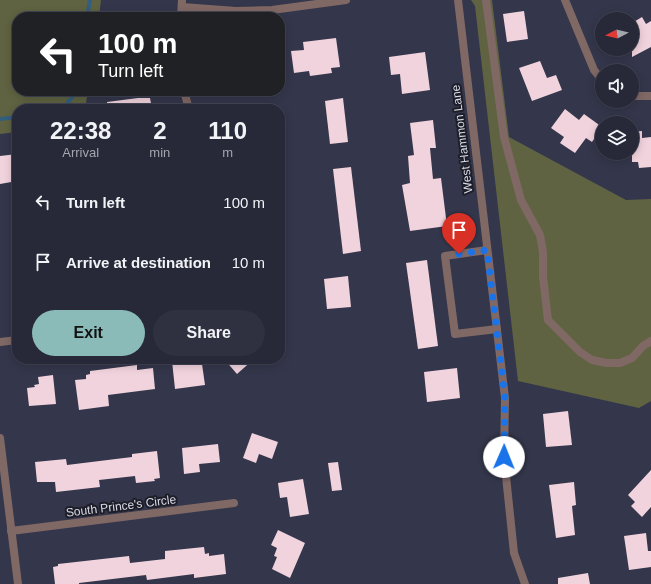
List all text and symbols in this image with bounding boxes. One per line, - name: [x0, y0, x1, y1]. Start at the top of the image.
- north arrow: [595, 12, 639, 56]
- map controls: [595, 12, 639, 160]
- icon: left: [32, 28, 84, 80]
- text: 100 m: [98, 28, 177, 59]
- text: Turn left: [98, 61, 163, 81]
- button: sound: [595, 64, 639, 108]
- street label: West Hammon Lane: [448, 84, 476, 194]
- button: layers: [595, 116, 639, 160]
- text: 22:38: [50, 117, 111, 144]
- text: 2: [153, 117, 167, 144]
- text: 110: [208, 117, 247, 144]
- text: Arrival: [62, 145, 99, 160]
- text: min: [149, 145, 170, 160]
- text: m: [222, 145, 233, 160]
- icon: left: [32, 191, 54, 213]
- text: Turn left: [66, 194, 125, 211]
- text: 100 m: [223, 194, 265, 211]
- pin: [442, 213, 476, 254]
- icon: arrive: [448, 219, 470, 241]
- icon: arrive: [32, 251, 54, 273]
- text: Arrive at destination: [66, 254, 211, 271]
- text: 10 m: [232, 254, 265, 271]
- button: Exit: [32, 310, 145, 356]
- button: Share: [153, 310, 265, 356]
- position arrow: [483, 436, 525, 478]
- street label: South Prince's Circle: [65, 492, 177, 520]

